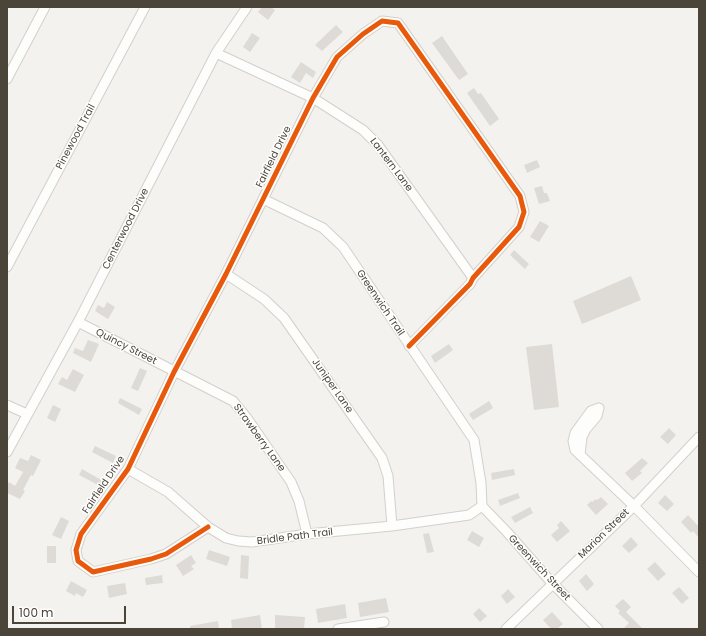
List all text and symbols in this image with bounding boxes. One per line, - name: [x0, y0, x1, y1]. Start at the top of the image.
- street label: Pinewood Trail: [54, 102, 98, 172]
- street label: Fairfield Drive: [254, 124, 294, 190]
- street label: Lantern Lane: [367, 136, 415, 194]
- street label: Centerwood Drive: [100, 186, 152, 272]
- street label: Greenwich Trail: [354, 268, 406, 338]
- street label: Quincy Street: [94, 326, 158, 368]
- street label: Juniper Lane: [309, 357, 355, 415]
- street label: Strawberry Lane: [230, 402, 288, 474]
- street label: Fairfield Drive: [80, 454, 128, 516]
- street label: Marion Street: [576, 507, 632, 561]
- street label: Bridle Path Trail: [256, 526, 334, 548]
- street label: Greenwich Street: [505, 533, 573, 603]
- scale bar: [14, 598, 128, 624]
- text: 100 m: [19, 604, 53, 621]

